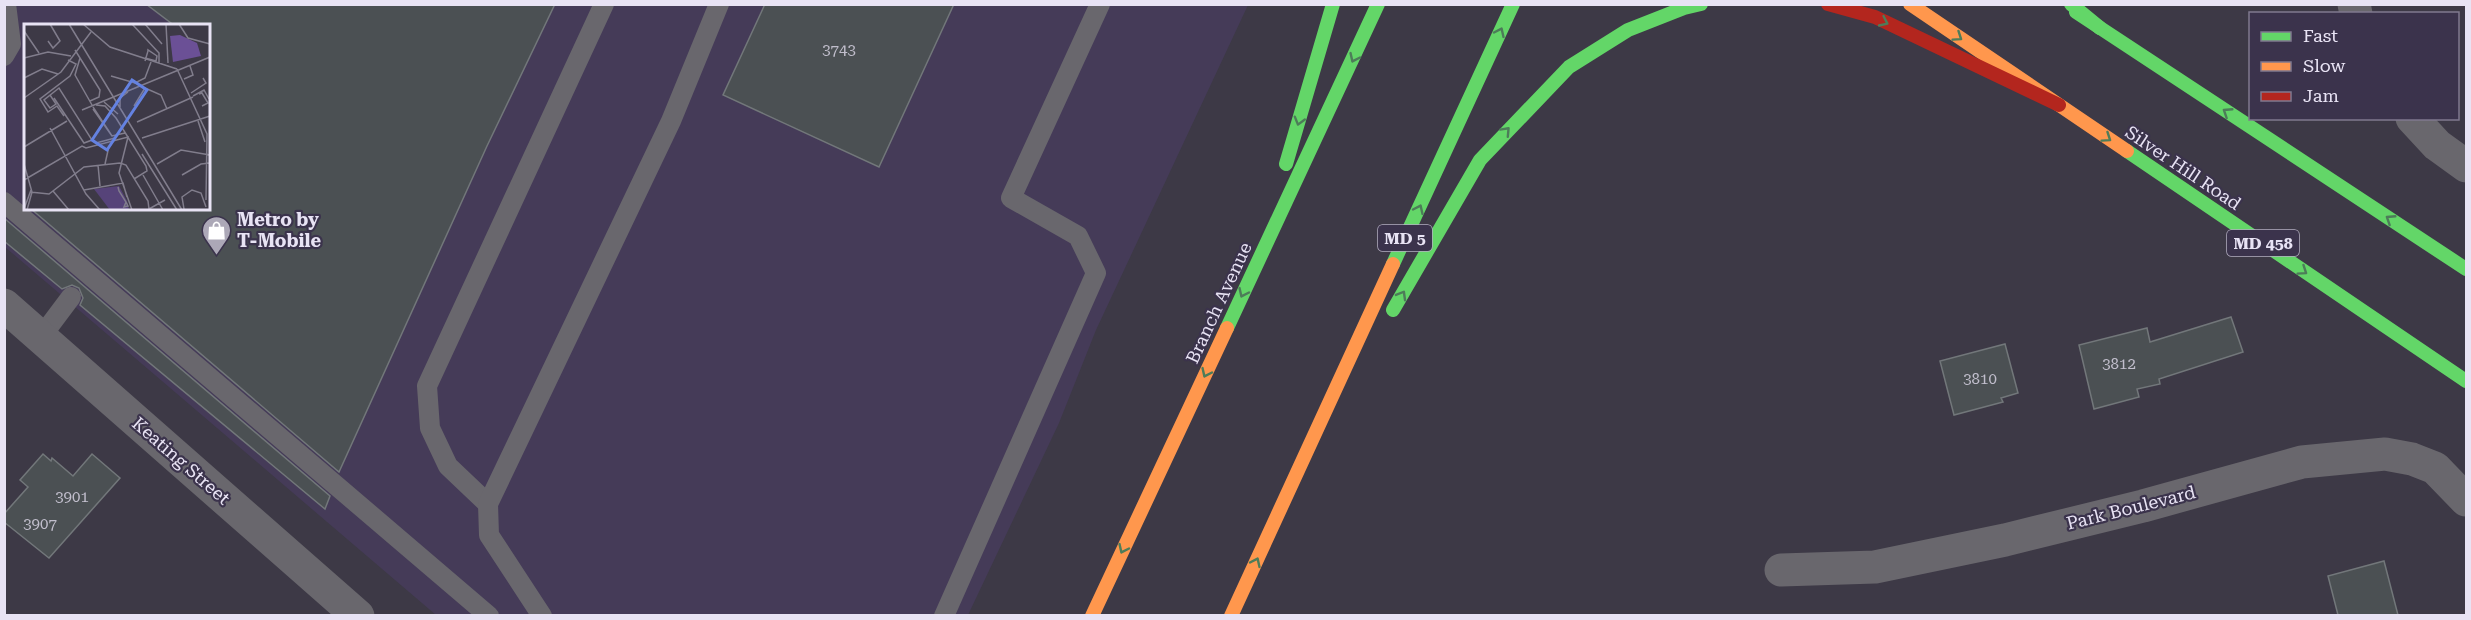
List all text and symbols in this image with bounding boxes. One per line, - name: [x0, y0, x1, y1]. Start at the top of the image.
- legend: [2249, 12, 2459, 120]
- one-way arrow: [1878, 14, 1889, 26]
- inset map: [24, 24, 210, 210]
- text: Fast: [2303, 25, 2338, 46]
- one-way arrow: [1493, 28, 1505, 39]
- one-way arrow: [1952, 30, 1963, 41]
- house number: 3743: [822, 41, 856, 59]
- one-way arrow: [1349, 51, 1361, 62]
- text: Slow: [2303, 55, 2345, 76]
- text: Jam: [2303, 85, 2339, 106]
- one-way arrow: [2223, 108, 2234, 119]
- one-way arrow: [1294, 115, 1306, 126]
- street label: Silver Hill Road: [2121, 121, 2246, 214]
- one-way arrow: [1499, 128, 1510, 138]
- one-way arrow: [2100, 131, 2111, 142]
- one-way arrow: [1411, 205, 1423, 216]
- place label: Metro by T-Mobile: [237, 209, 321, 251]
- shop icon: Metro by T-Mobile: [200, 214, 232, 256]
- one-way arrow: [2386, 215, 2397, 226]
- road number: MD 5: [1378, 225, 1432, 251]
- road number: MD 458: [2227, 230, 2299, 256]
- street label: Branch Avenue: [1181, 239, 1256, 367]
- one-way arrow: [2297, 264, 2308, 275]
- one-way arrow: [1239, 287, 1251, 298]
- one-way arrow: [1395, 291, 1406, 301]
- house number: 3812: [2102, 355, 2136, 373]
- one-way arrow: [1201, 366, 1213, 377]
- house number: 3810: [1963, 370, 1997, 388]
- street label: Keating Street: [128, 412, 235, 509]
- street label: Park Boulevard: [2064, 481, 2198, 534]
- house number: 3901: [55, 488, 89, 506]
- house number: 3907: [23, 515, 57, 533]
- one-way arrow: [1118, 543, 1130, 554]
- one-way arrow: [1248, 558, 1260, 569]

